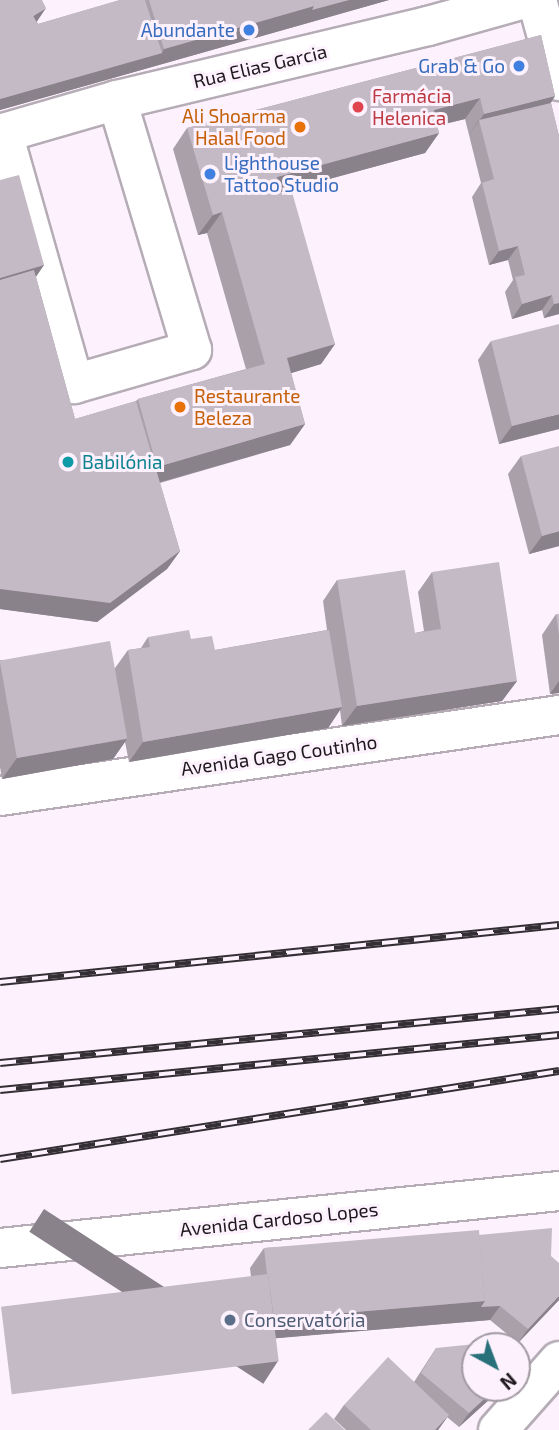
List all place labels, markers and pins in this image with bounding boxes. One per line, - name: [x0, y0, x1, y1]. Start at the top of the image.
- place label: Abundante: [141, 19, 235, 41]
- marker: Abundante: [241, 22, 257, 38]
- place label: Grab & Go: [418, 55, 505, 77]
- marker: Grab & Go: [511, 58, 527, 74]
- place label: Farmácia Helenica: [372, 85, 451, 129]
- marker: Farmácia Helenica: [350, 99, 366, 115]
- place label: Ali Shoarma Halal Food: [182, 105, 286, 149]
- marker: Ali Shoarma Halal Food: [292, 119, 308, 135]
- place label: Lighthouse Tattoo Studio: [224, 152, 339, 196]
- marker: Lighthouse Tattoo Studio: [202, 166, 218, 182]
- place label: Restaurante Beleza: [194, 385, 301, 429]
- marker: Restaurante Beleza: [172, 399, 188, 415]
- place label: Babilónia: [82, 451, 162, 473]
- marker: Babilónia: [60, 454, 76, 470]
- place label: Conservatória: [244, 1309, 365, 1331]
- marker: Conservatória: [222, 1312, 238, 1328]

